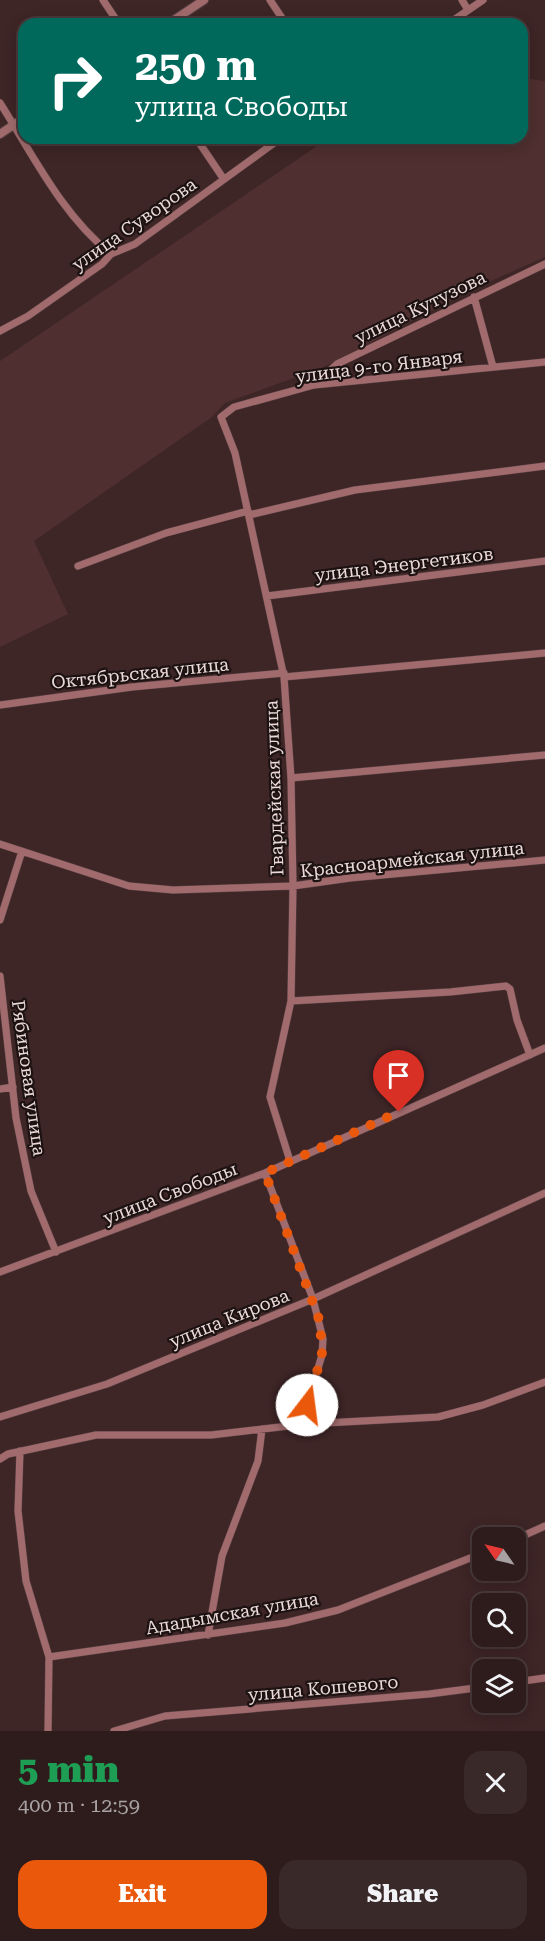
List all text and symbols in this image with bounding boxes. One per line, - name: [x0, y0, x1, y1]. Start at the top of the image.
- text: 250 m: [135, 41, 257, 90]
- icon: right: [36, 42, 114, 120]
- text: улица Свободы: [135, 91, 348, 123]
- street label: улица Суворова: [68, 173, 201, 275]
- street label: улица Кутузова: [351, 266, 489, 348]
- street label: улица 9-го Января: [294, 345, 464, 387]
- street label: улица Энергетиков: [314, 543, 494, 585]
- street label: Октябрьская улица: [50, 653, 230, 693]
- street label: Гвардейская улица: [260, 700, 288, 876]
- street label: Красноармейская улица: [299, 837, 525, 881]
- street label: Рябиновая улица: [8, 999, 50, 1158]
- pin: [373, 1050, 424, 1112]
- icon: arrive: [382, 1059, 415, 1092]
- street label: улица Свободы: [100, 1158, 240, 1228]
- street label: улица Кирова: [166, 1284, 292, 1352]
- position arrow: [275, 1373, 339, 1437]
- north arrow: [472, 1527, 526, 1581]
- map controls: [472, 1527, 526, 1713]
- street label: Ададымская улица: [144, 1587, 320, 1639]
- button: search: [472, 1593, 526, 1647]
- button: layers: [472, 1659, 526, 1713]
- street label: улица Кошевого: [247, 1671, 399, 1705]
- text: 5 min: [18, 1749, 119, 1791]
- button: close: [464, 1751, 527, 1814]
- text: 400 m · 12:59: [18, 1793, 140, 1817]
- button: Exit: [18, 1860, 267, 1929]
- button: Share: [279, 1860, 527, 1929]

